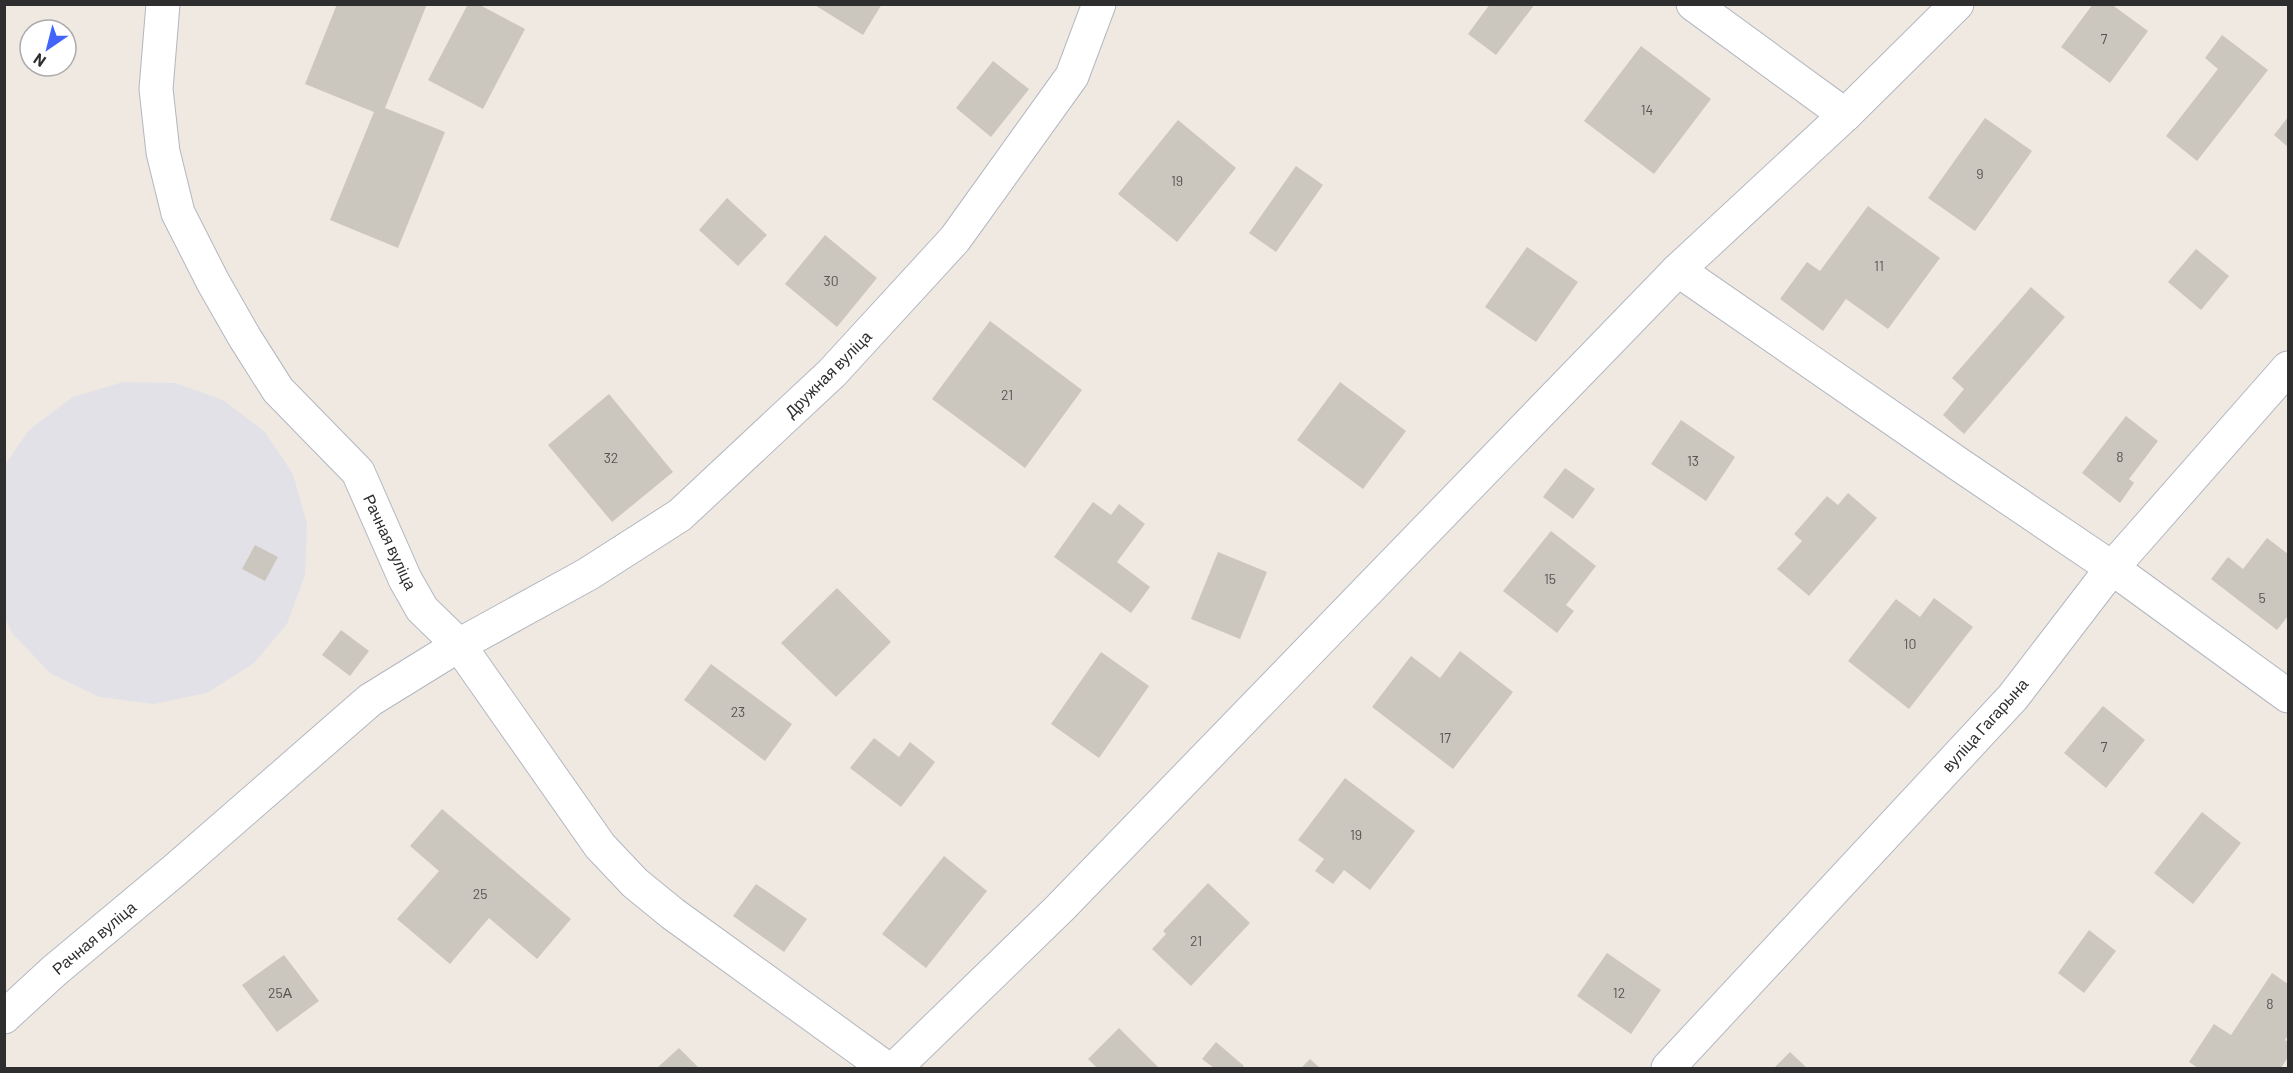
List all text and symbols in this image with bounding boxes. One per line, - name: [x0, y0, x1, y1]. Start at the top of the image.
- north arrow: [18, 18, 78, 78]
- house number: 7: [2101, 30, 2108, 47]
- text: N: [29, 50, 49, 72]
- house number: 14: [1641, 101, 1653, 118]
- house number: 9: [1976, 165, 1984, 182]
- house number: 19: [1171, 172, 1183, 189]
- house number: 11: [1874, 257, 1884, 274]
- house number: 30: [823, 272, 839, 289]
- street label: Дружная вуліца: [780, 326, 875, 421]
- house number: 21: [1001, 386, 1013, 403]
- house number: 8: [2116, 448, 2124, 465]
- house number: 32: [604, 449, 618, 466]
- house number: 13: [1687, 452, 1699, 469]
- street label: Рачная вуліца: [360, 491, 421, 593]
- house number: 15: [1544, 570, 1556, 587]
- house number: 5: [2258, 589, 2266, 606]
- house number: 10: [1904, 635, 1916, 652]
- street label: вуліца Гагарына: [1938, 674, 2032, 775]
- house number: 23: [731, 703, 745, 720]
- house number: 17: [1439, 729, 1451, 746]
- house number: 7: [2101, 738, 2108, 755]
- house number: 19: [1350, 826, 1362, 843]
- house number: 25: [473, 885, 487, 902]
- street label: Рачная вуліца: [48, 897, 139, 978]
- house number: 21: [1190, 932, 1202, 949]
- house number: 25А: [268, 984, 293, 1001]
- house number: 12: [1613, 984, 1625, 1001]
- house number: 8: [2266, 995, 2274, 1012]

